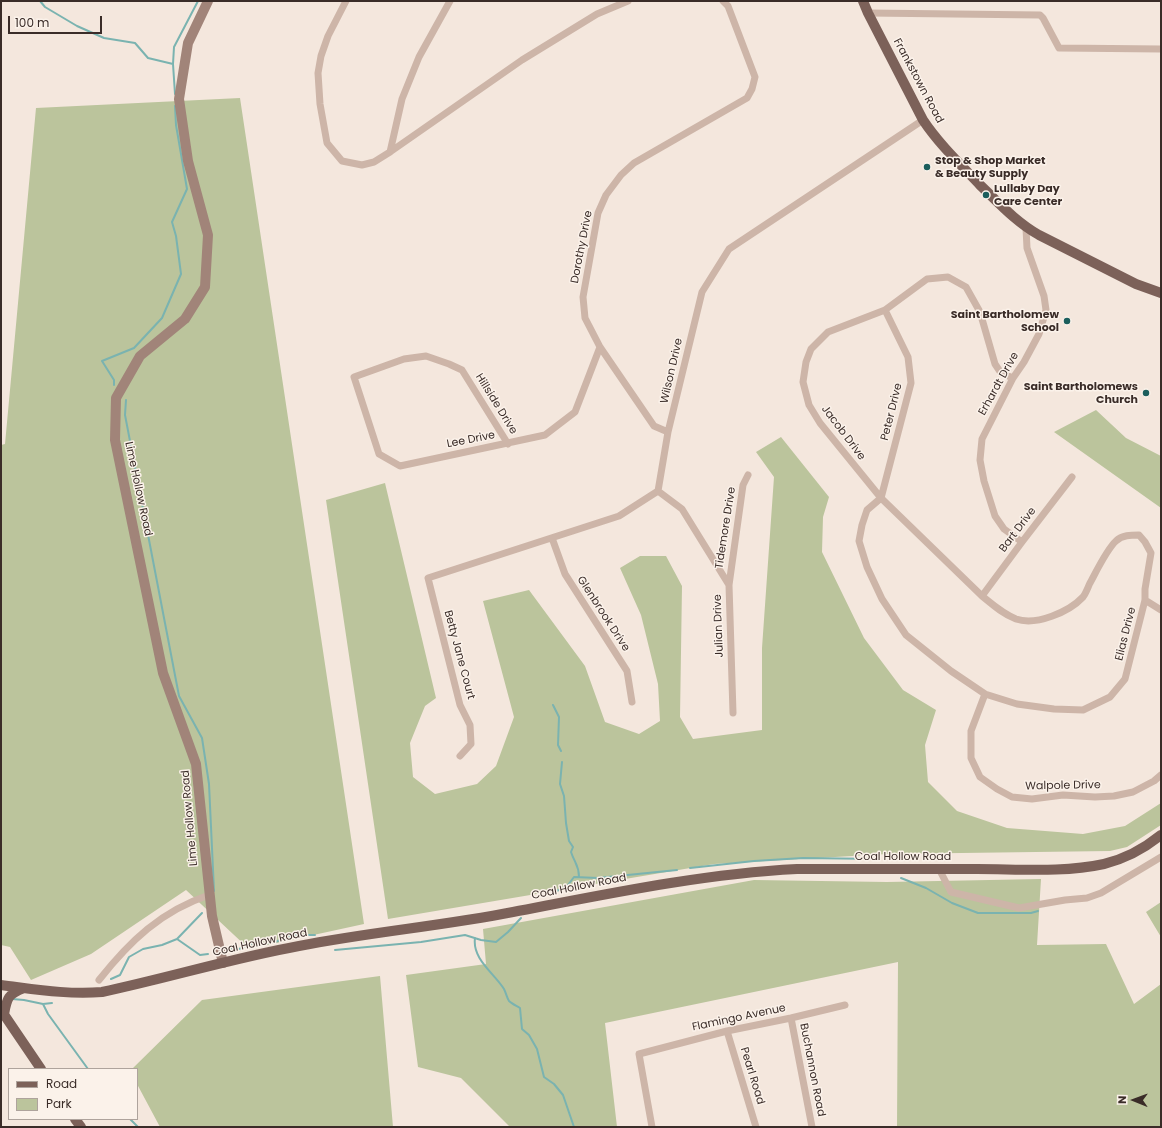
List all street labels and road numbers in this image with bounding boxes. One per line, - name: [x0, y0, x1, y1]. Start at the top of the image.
- street label: Frankstown Road: [890, 36, 946, 126]
- street label: Dorothy Drive: [568, 210, 596, 284]
- street label: Wilson Drive: [658, 337, 686, 405]
- street label: Erhardt Drive: [976, 350, 1022, 418]
- street label: Hillside Drive: [472, 371, 520, 437]
- street label: Peter Drive: [879, 382, 905, 442]
- street label: Jacob Drive: [818, 403, 868, 463]
- street label: Lee Drive: [446, 429, 496, 451]
- street label: Lime Hollow Road: [122, 441, 154, 537]
- street label: Tidemore Drive: [713, 486, 739, 570]
- street label: Bart Drive: [997, 505, 1039, 555]
- street label: Glenbrook Drive: [574, 574, 632, 654]
- street label: Julian Drive: [711, 594, 727, 658]
- street label: Elias Drive: [1113, 606, 1139, 662]
- street label: Betty Jane Court: [441, 609, 477, 701]
- street label: Lime Hollow Road: [179, 770, 201, 866]
- street label: Walpole Drive: [1025, 779, 1101, 793]
- street label: Coal Hollow Road: [855, 850, 951, 864]
- street label: Coal Hollow Road: [530, 871, 628, 903]
- street label: Coal Hollow Road: [212, 927, 308, 959]
- street label: Flamingo Avenue: [691, 1002, 787, 1034]
- street label: Buchannon Road: [796, 1022, 828, 1118]
- street label: Pearl Road: [737, 1046, 767, 1106]

